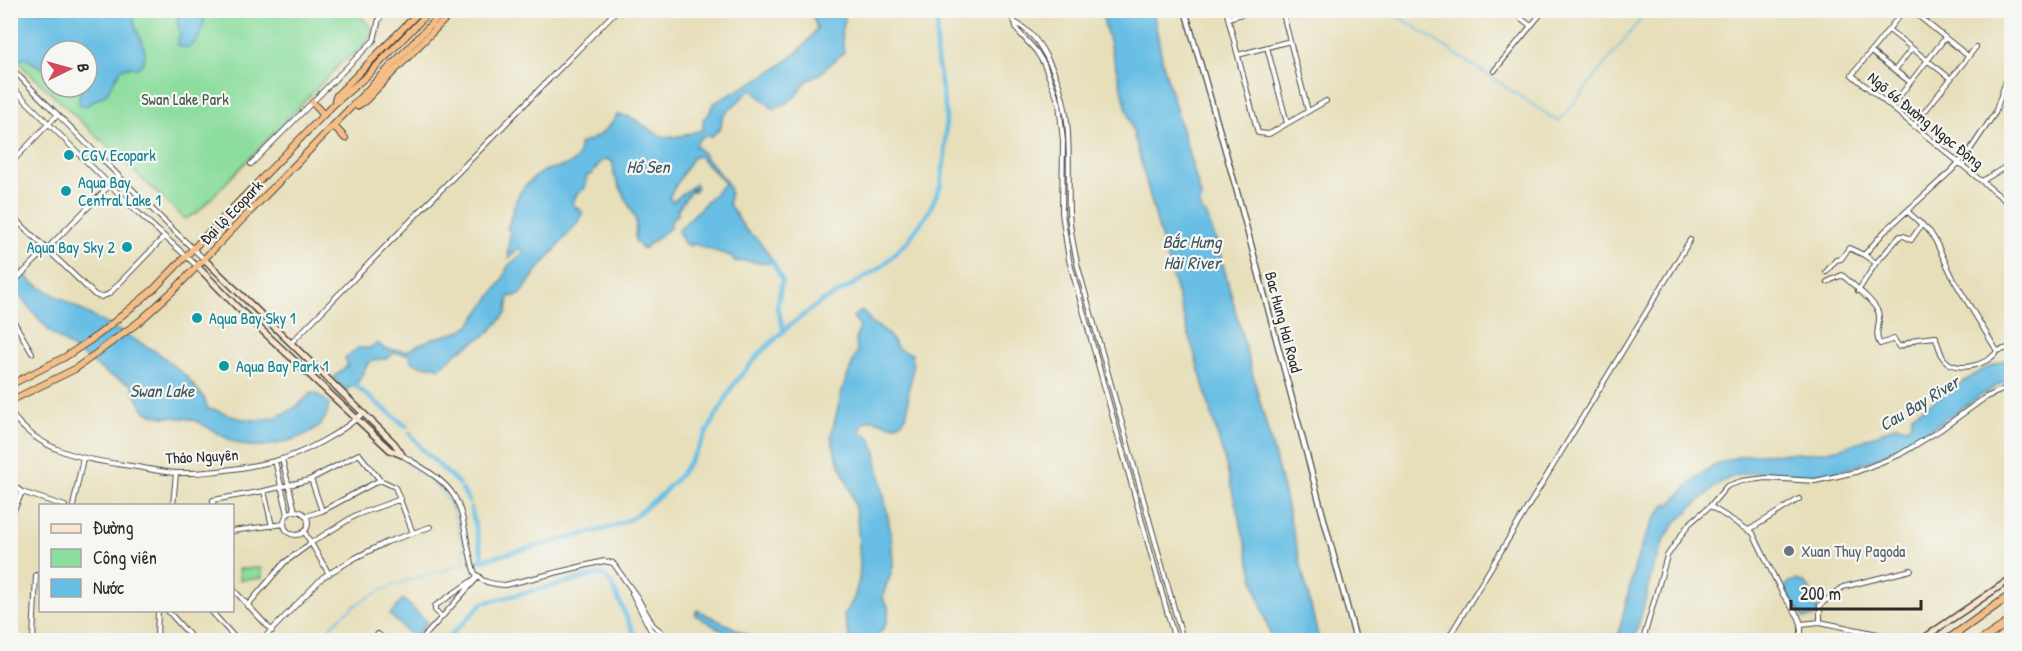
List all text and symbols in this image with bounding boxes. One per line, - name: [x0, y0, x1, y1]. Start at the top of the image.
- north arrow: [39, 39, 99, 99]
- text: B: [73, 63, 95, 73]
- street label: Ngõ 66 Đường Ngọc Động: [1863, 66, 1989, 174]
- park label: Swan Lake Park: [141, 88, 229, 110]
- place label: CGV Ecopark: [81, 144, 156, 166]
- marker: CGV Ecopark: [62, 148, 76, 162]
- water label: Hồ Sen: [626, 154, 672, 179]
- place label: Aqua Bay Central Lake 1: [78, 171, 161, 211]
- street label: Đại lộ Ecopark: [194, 174, 268, 249]
- marker: Aqua Bay Central Lake 1: [59, 184, 73, 198]
- water label: Bắc Hưng Hải River: [1162, 229, 1223, 275]
- place label: Aqua Bay Sky 2: [27, 236, 116, 258]
- marker: Aqua Bay Sky 2: [120, 240, 134, 254]
- street label: Bac Hung Hai Road: [1260, 269, 1308, 375]
- place label: Aqua Bay Sky 1: [209, 307, 296, 329]
- marker: Aqua Bay Sky 1: [190, 311, 204, 325]
- place label: Aqua Bay Park 1: [236, 355, 329, 377]
- marker: Aqua Bay Park 1: [217, 359, 231, 373]
- water label: Cau Bay River: [1874, 368, 1966, 437]
- water label: Swan Lake: [130, 378, 195, 403]
- street label: Thảo Nguyên: [165, 443, 239, 469]
- legend: [39, 504, 234, 612]
- text: Đường: [93, 515, 134, 540]
- place label: Xuan Thuy Pagoda: [1801, 540, 1905, 562]
- marker: Xuan Thuy Pagoda: [1782, 544, 1796, 558]
- text: Công viên: [93, 545, 157, 570]
- scale bar: [1791, 573, 1922, 611]
- text: Nước: [93, 575, 124, 600]
- text: 200 m: [1800, 581, 1841, 606]

